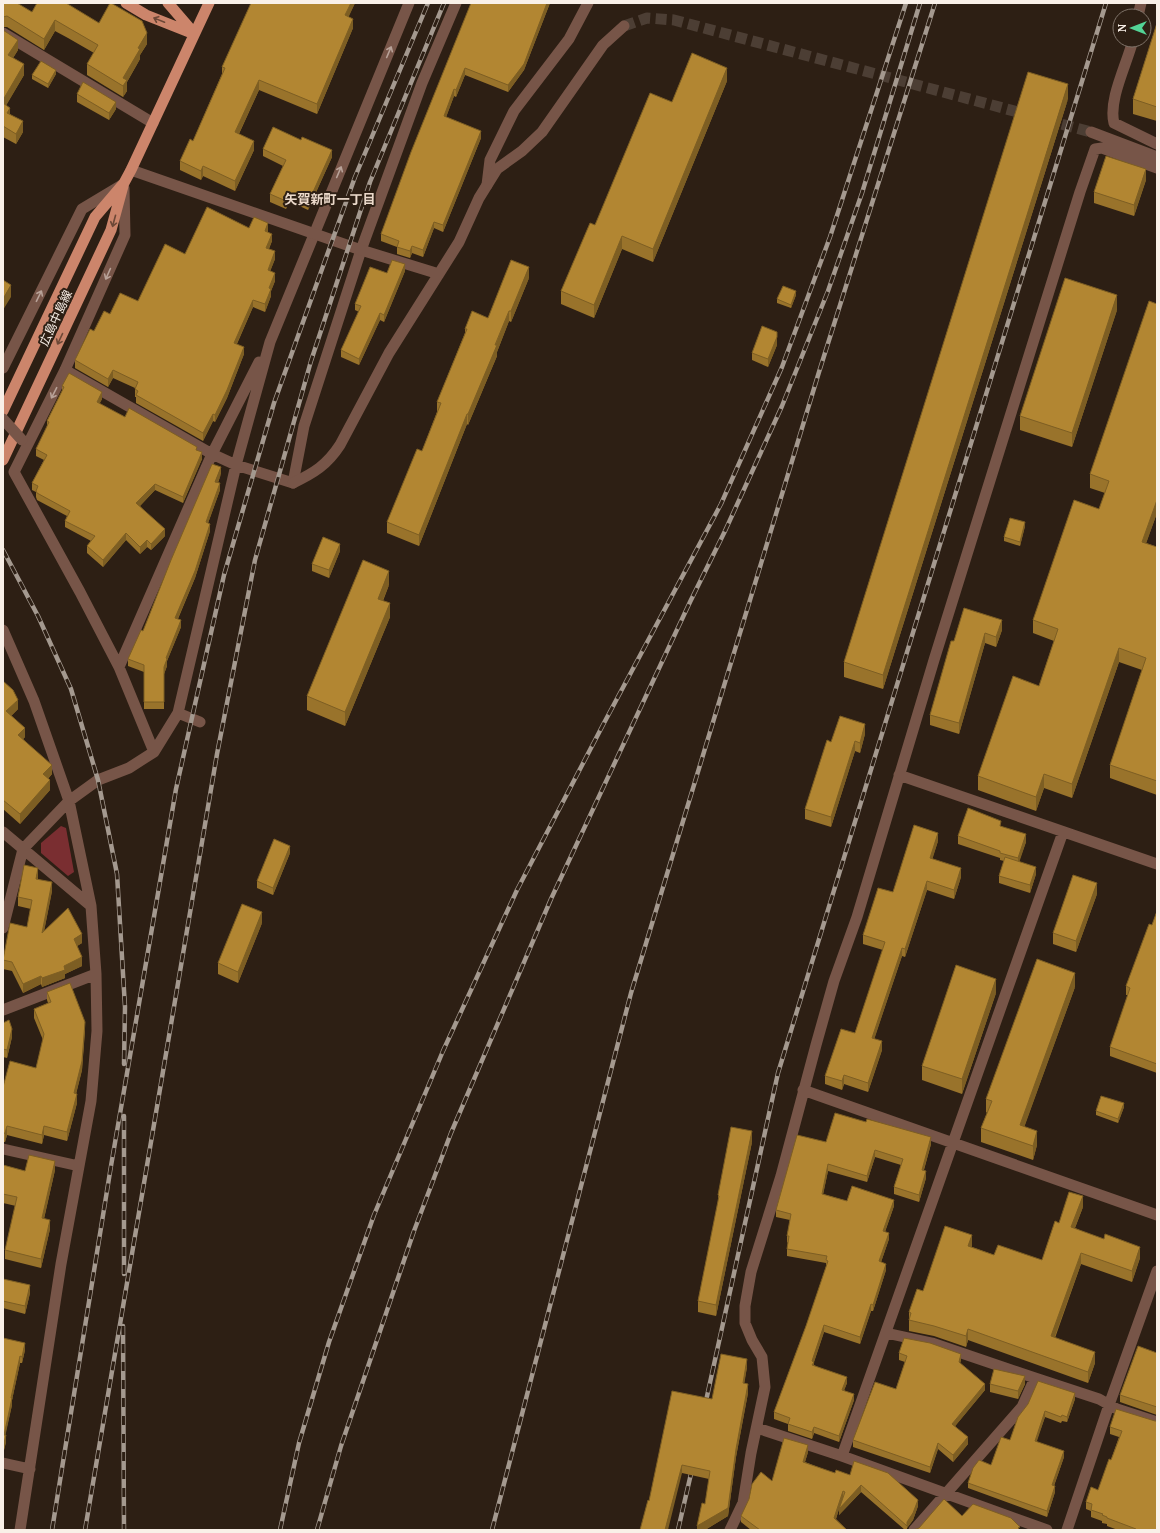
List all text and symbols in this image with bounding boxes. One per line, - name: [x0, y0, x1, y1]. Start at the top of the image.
- north arrow: [1112, 8, 1152, 48]
- one-way arrow: [154, 16, 166, 24]
- text: N: [1115, 23, 1129, 32]
- one-way arrow: [386, 46, 394, 58]
- one-way arrow: [336, 166, 344, 178]
- district label: 矢賀新町一丁目: [284, 190, 376, 208]
- one-way arrow: [109, 214, 117, 227]
- one-way arrow: [103, 268, 111, 280]
- street label: 広島中島線: [36, 287, 75, 348]
- one-way arrow: [36, 290, 43, 302]
- one-way arrow: [56, 333, 63, 345]
- one-way arrow: [50, 387, 57, 399]

